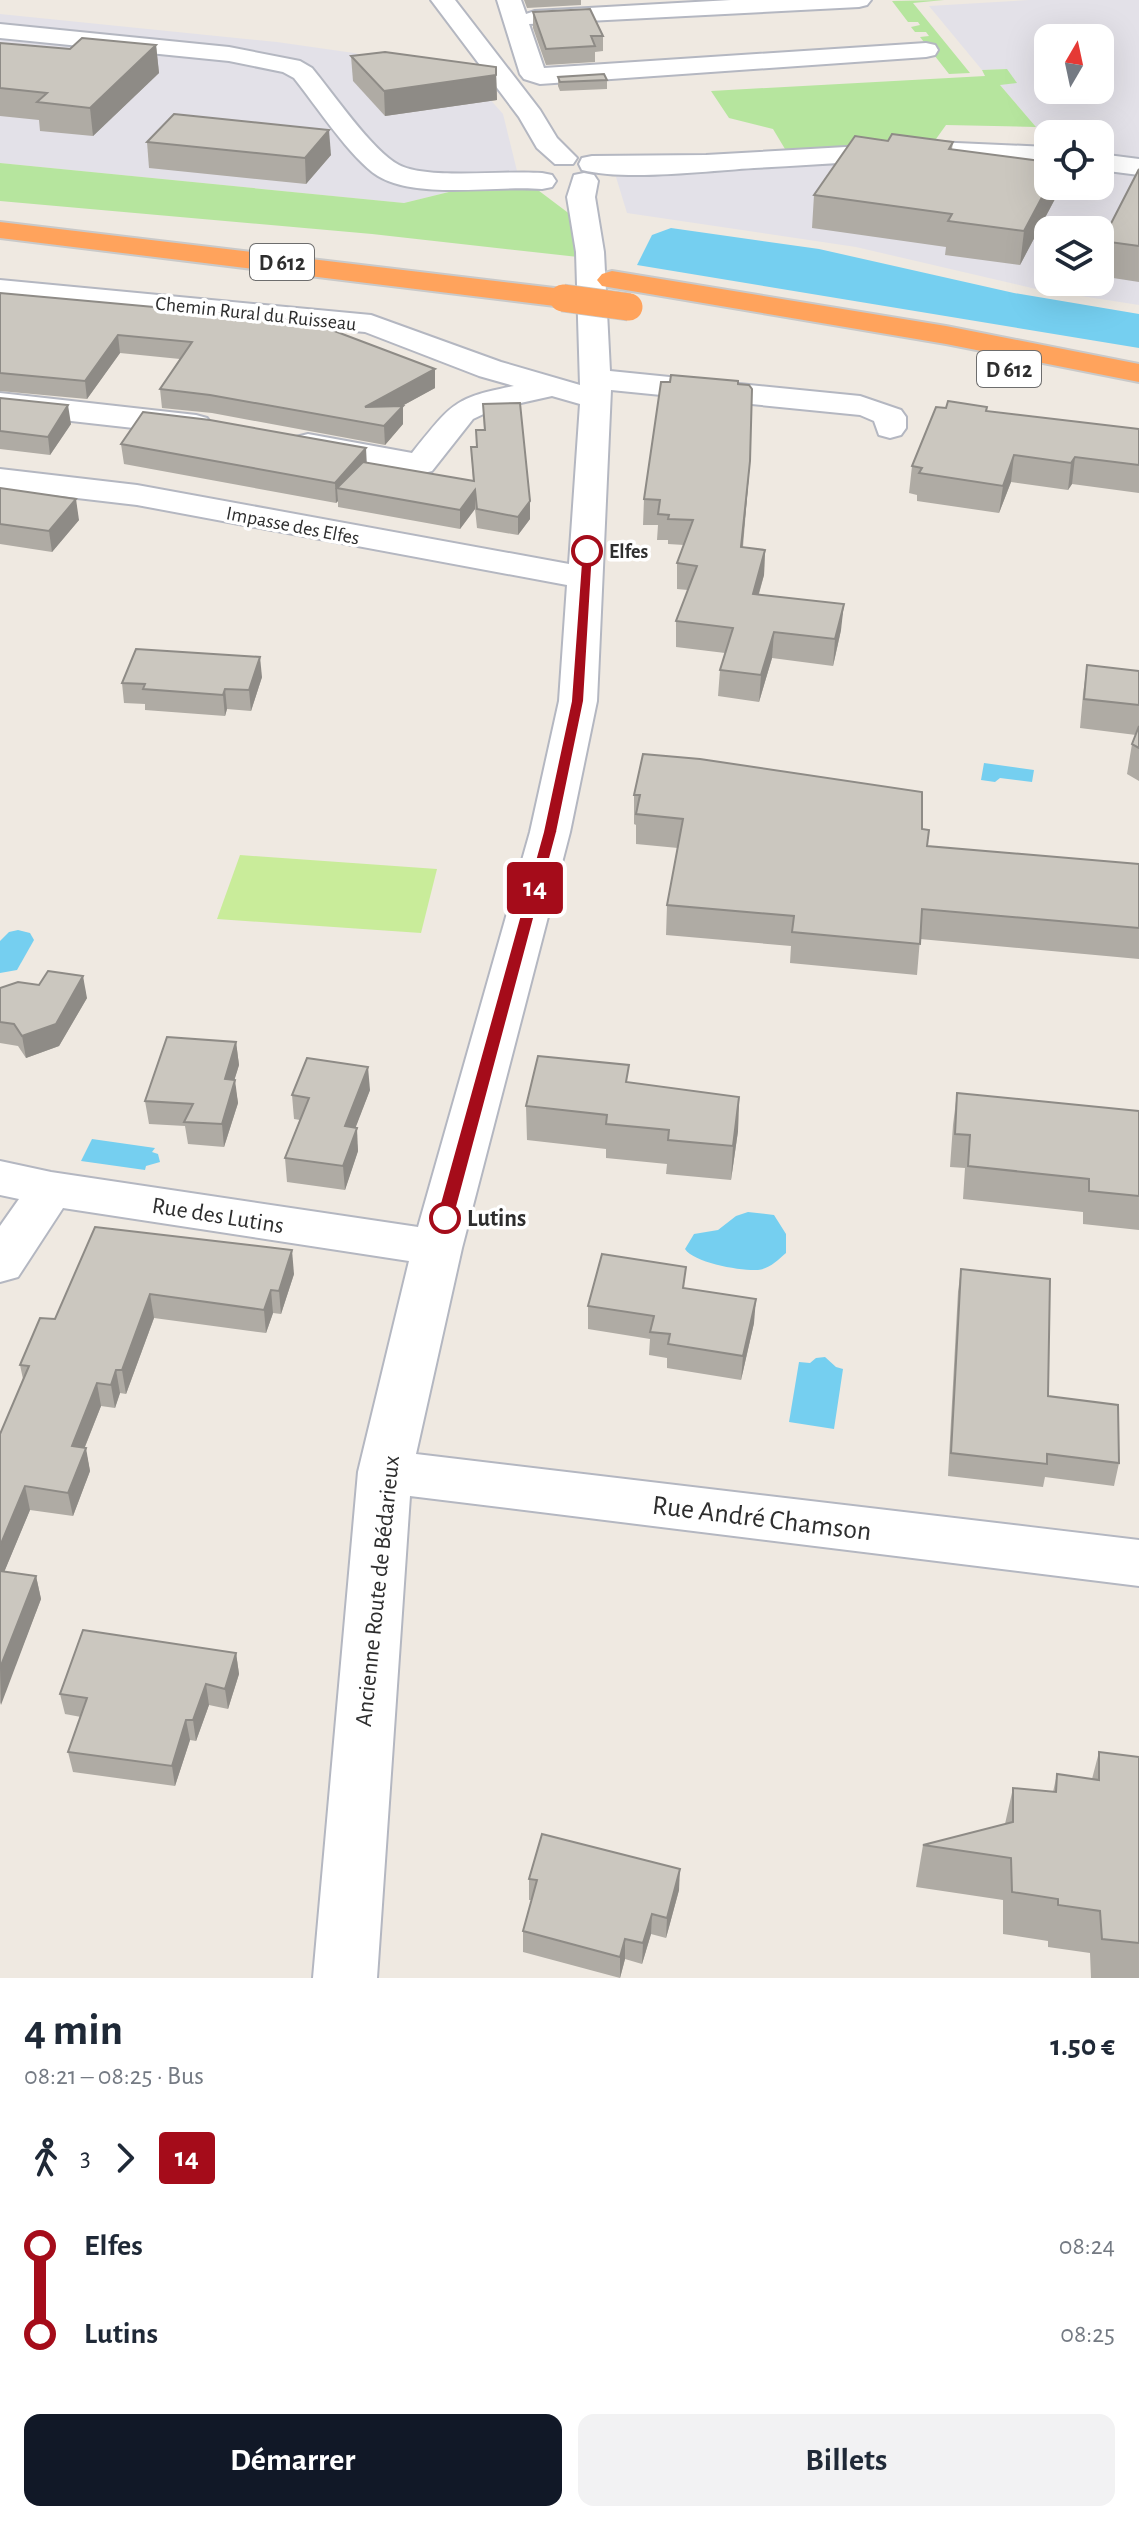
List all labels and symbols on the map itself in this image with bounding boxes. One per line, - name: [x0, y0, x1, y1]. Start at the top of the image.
- north arrow: [1034, 24, 1114, 104]
- road number: D 612: [250, 244, 314, 280]
- street label: Chemin Rural du Ruisseau: [154, 293, 357, 334]
- road number: D 612: [977, 351, 1041, 387]
- street label: Impasse des Elfes: [225, 503, 361, 549]
- marker: Elfes: [572, 536, 602, 566]
- place label: Elfes: [609, 542, 648, 562]
- line badge: 14: [499, 862, 571, 914]
- street label: Rue des Lutins: [150, 1194, 286, 1238]
- marker: Lutins: [430, 1203, 460, 1233]
- place label: Lutins: [467, 1207, 526, 1231]
- street label: Ancienne Route de Bédarieux: [352, 1454, 404, 1728]
- street label: Rue André Chamson: [651, 1492, 873, 1546]

